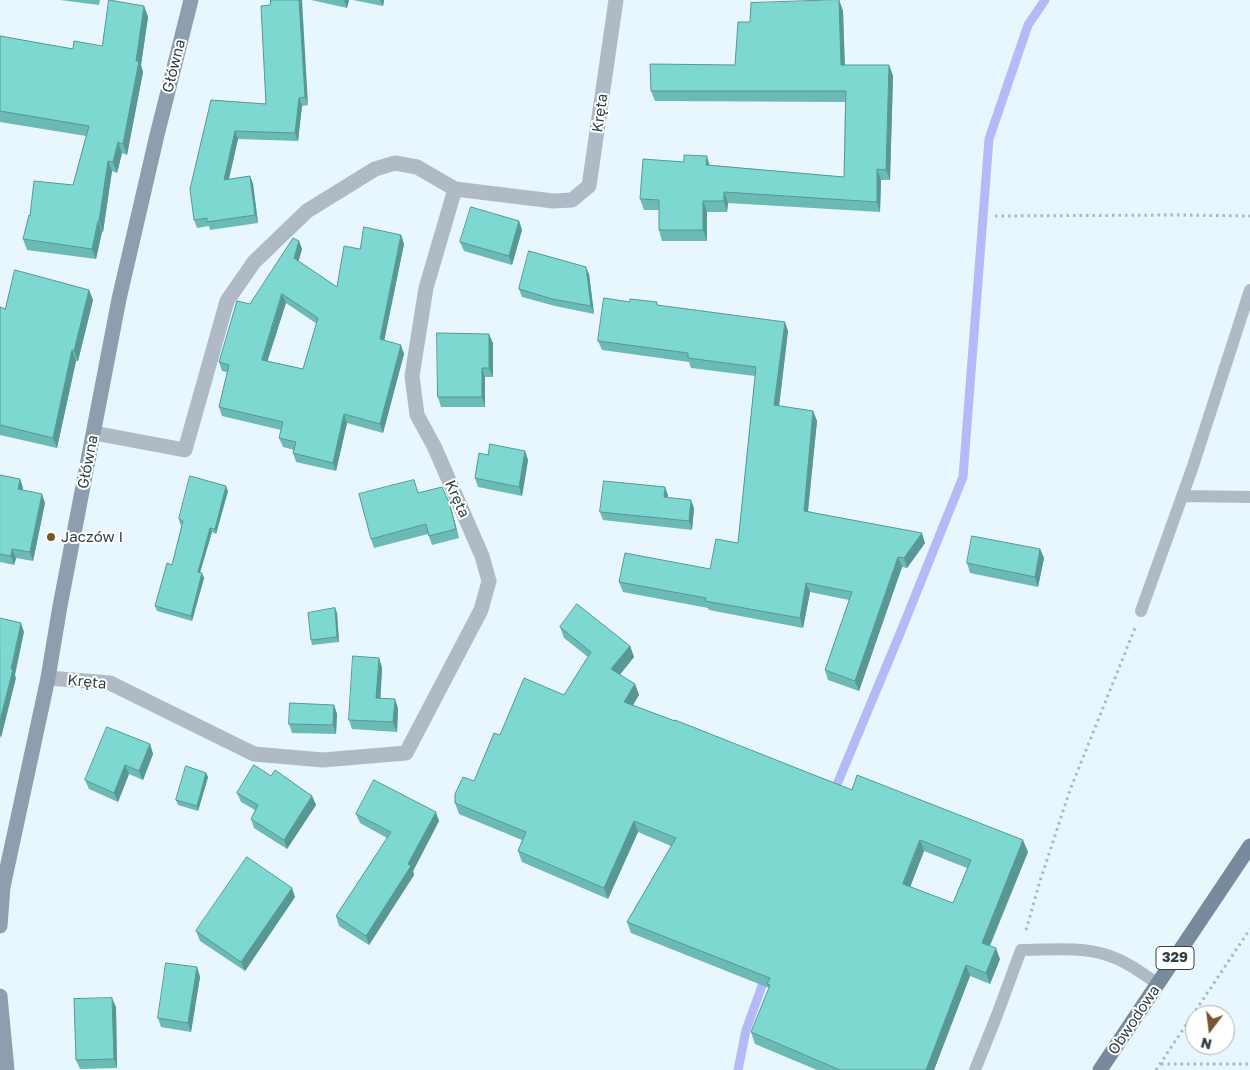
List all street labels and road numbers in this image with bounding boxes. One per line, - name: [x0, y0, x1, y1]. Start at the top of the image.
- street label: Główna: [159, 37, 189, 95]
- street label: Kręta: [588, 92, 612, 134]
- street label: Główna: [74, 434, 102, 490]
- street label: Kręta: [441, 477, 473, 521]
- street label: Kręta: [67, 671, 107, 693]
- road number: 329: [1156, 946, 1194, 970]
- street label: Obwodowa: [1104, 982, 1164, 1058]

